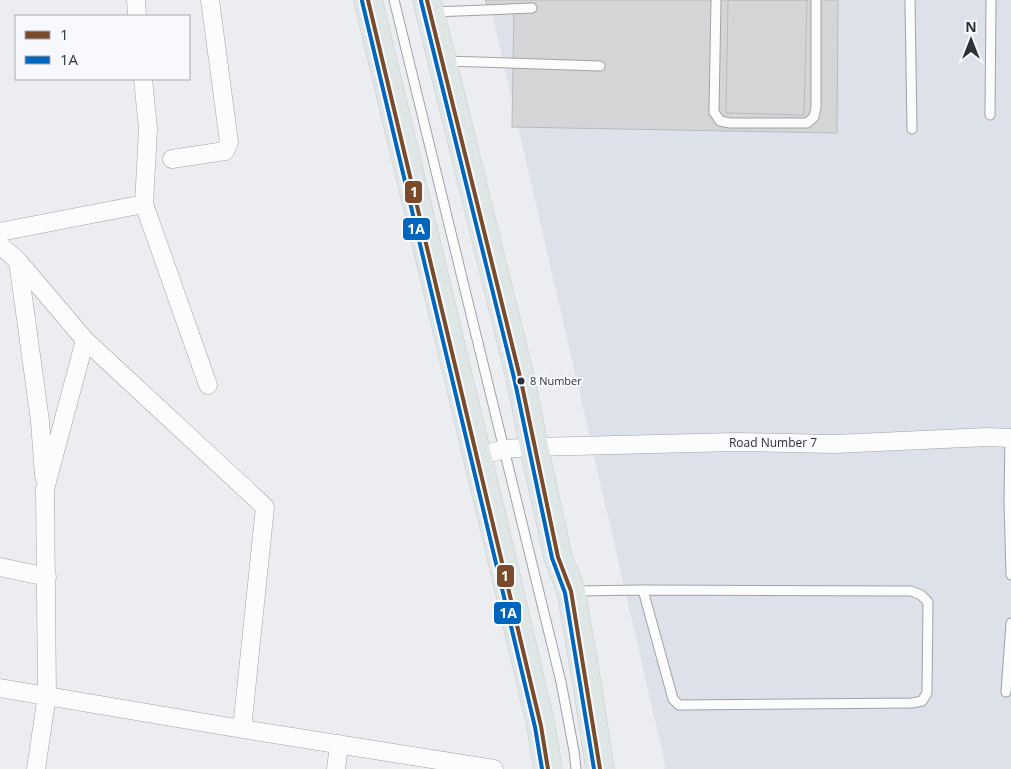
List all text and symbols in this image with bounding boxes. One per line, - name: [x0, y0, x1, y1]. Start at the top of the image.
- legend: [15, 15, 190, 80]
- north arrow: [946, 15, 996, 65]
- text: N: [965, 17, 977, 36]
- text: 1: [60, 24, 69, 44]
- text: 1A: [60, 49, 79, 69]
- line badge: 1: [404, 180, 423, 204]
- text: 1: [410, 182, 418, 201]
- line badge: 1A: [402, 217, 431, 241]
- text: 1A: [407, 219, 425, 238]
- place label: 8 Number: [530, 373, 582, 388]
- marker: 8 Number: [516, 376, 526, 386]
- street label: Road Number 7: [729, 434, 817, 451]
- line badge: 1: [496, 564, 515, 588]
- text: 1: [501, 566, 509, 585]
- line badge: 1A: [493, 601, 522, 625]
- text: 1A: [499, 603, 517, 622]

